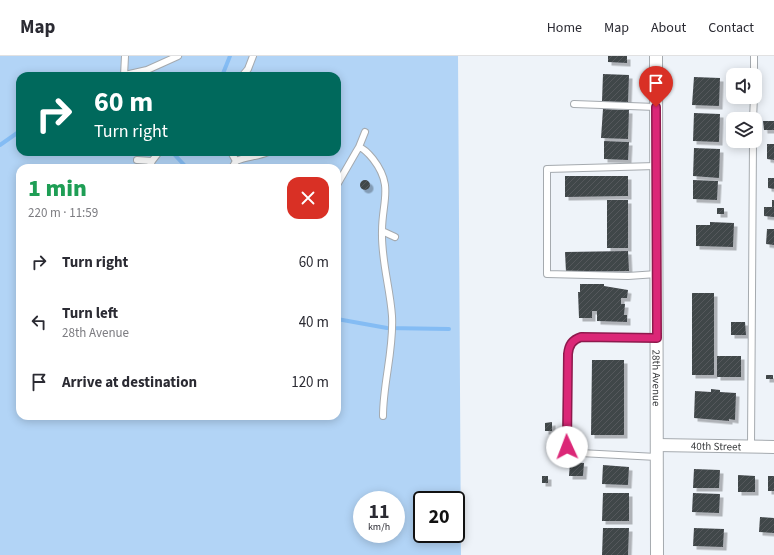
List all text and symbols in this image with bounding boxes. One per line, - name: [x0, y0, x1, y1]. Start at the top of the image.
- text: Map: [20, 14, 55, 41]
- text: Home: [547, 18, 582, 38]
- text: Map: [604, 18, 629, 38]
- text: About: [651, 18, 686, 38]
- text: Contact: [708, 18, 754, 38]
- pin: [639, 66, 673, 107]
- map controls: [726, 68, 762, 148]
- button: sound: [726, 68, 762, 104]
- icon: arrive: [645, 72, 667, 94]
- text: 60 m: [94, 82, 153, 122]
- icon: right: [28, 88, 80, 140]
- button: layers: [726, 112, 762, 148]
- text: Turn right: [94, 119, 168, 144]
- text: 1 min: [28, 171, 87, 206]
- button: close: [287, 177, 329, 219]
- text: 220 m · 11:59: [28, 204, 98, 222]
- icon: right: [28, 251, 50, 273]
- text: Turn right: [62, 252, 128, 273]
- text: 60 m: [299, 252, 329, 273]
- text: Turn left: [62, 303, 118, 324]
- icon: left: [28, 311, 50, 333]
- text: 40 m: [299, 312, 329, 333]
- text: 28th Avenue: [62, 324, 129, 342]
- street label: 28th Avenue: [649, 350, 664, 407]
- icon: arrive: [28, 371, 50, 393]
- text: Arrive at destination: [62, 372, 197, 393]
- text: 120 m: [291, 372, 329, 393]
- position arrow: [546, 426, 588, 468]
- street label: 40th Street: [691, 438, 742, 454]
- speed limit sign: 20: [413, 491, 465, 543]
- text: 11: [368, 498, 390, 526]
- text: km/h: [368, 520, 390, 534]

